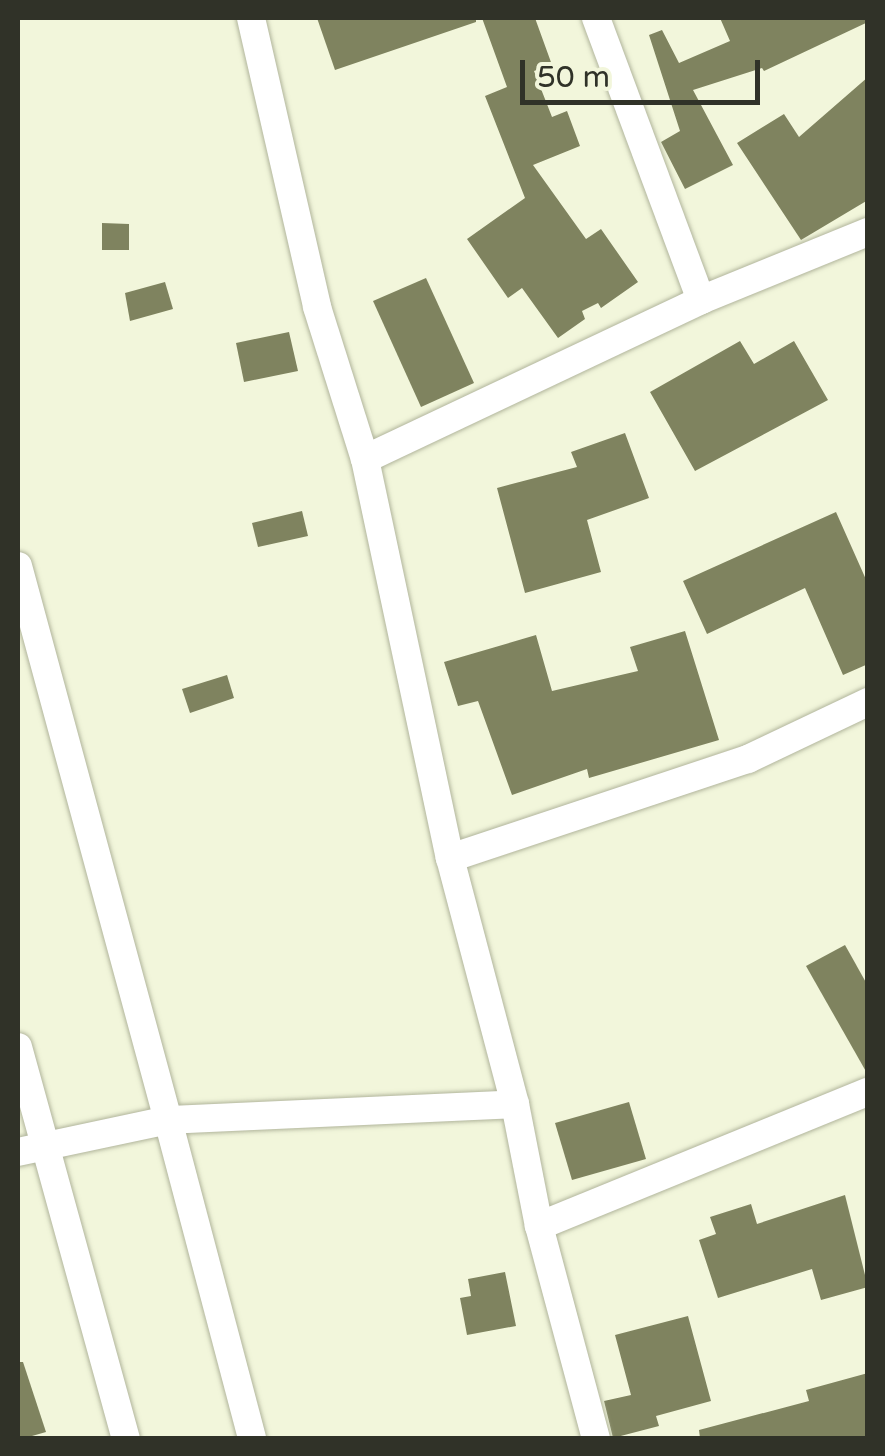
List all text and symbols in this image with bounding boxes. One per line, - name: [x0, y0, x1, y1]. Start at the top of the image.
- scale bar: [525, 40, 765, 102]
- text: 50 m: [537, 59, 610, 96]

